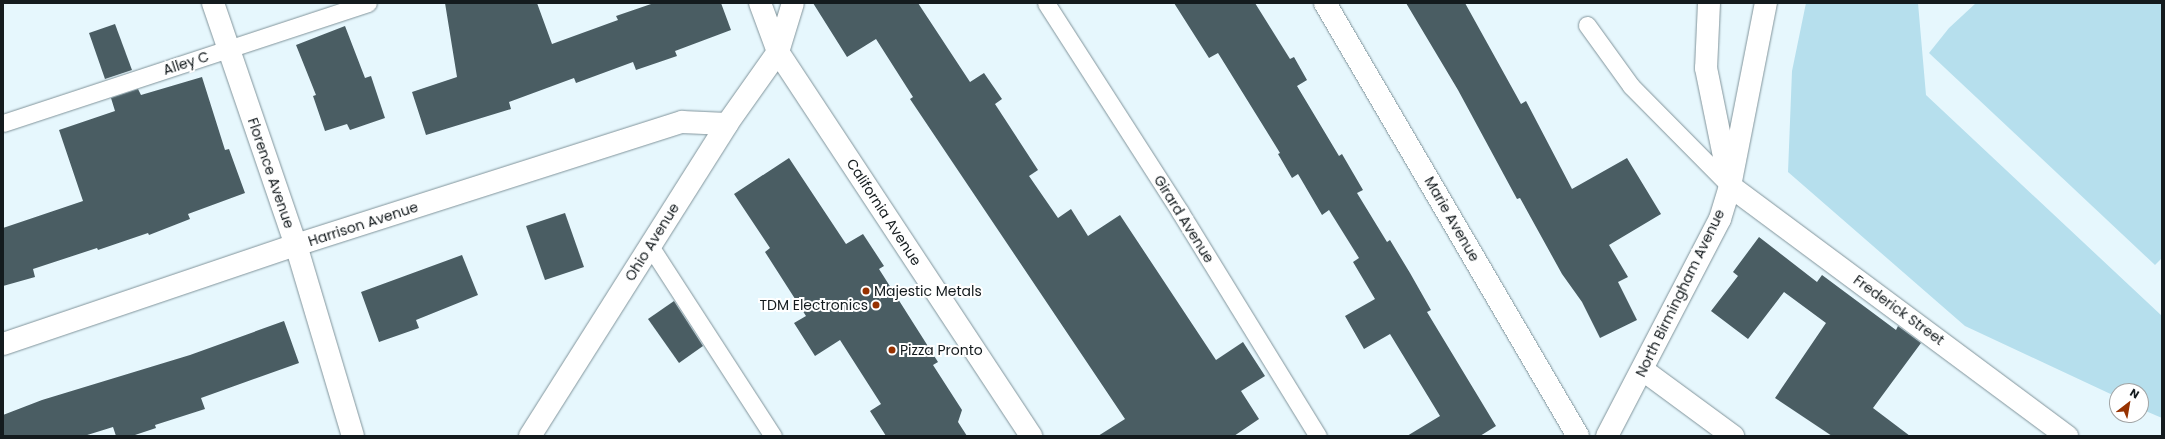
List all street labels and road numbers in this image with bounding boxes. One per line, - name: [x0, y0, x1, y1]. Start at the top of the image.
- street label: Alley C: [161, 48, 211, 78]
- street label: Florence Avenue: [244, 116, 298, 230]
- street label: California Avenue: [843, 155, 925, 269]
- street label: Girard Avenue: [1150, 172, 1218, 266]
- street label: Marie Avenue: [1421, 174, 1483, 264]
- street label: Harrison Avenue: [306, 198, 420, 250]
- street label: Ohio Avenue: [621, 200, 683, 284]
- street label: North Birmingham Avenue: [1632, 206, 1728, 380]
- street label: Frederick Street: [1850, 271, 1948, 349]

